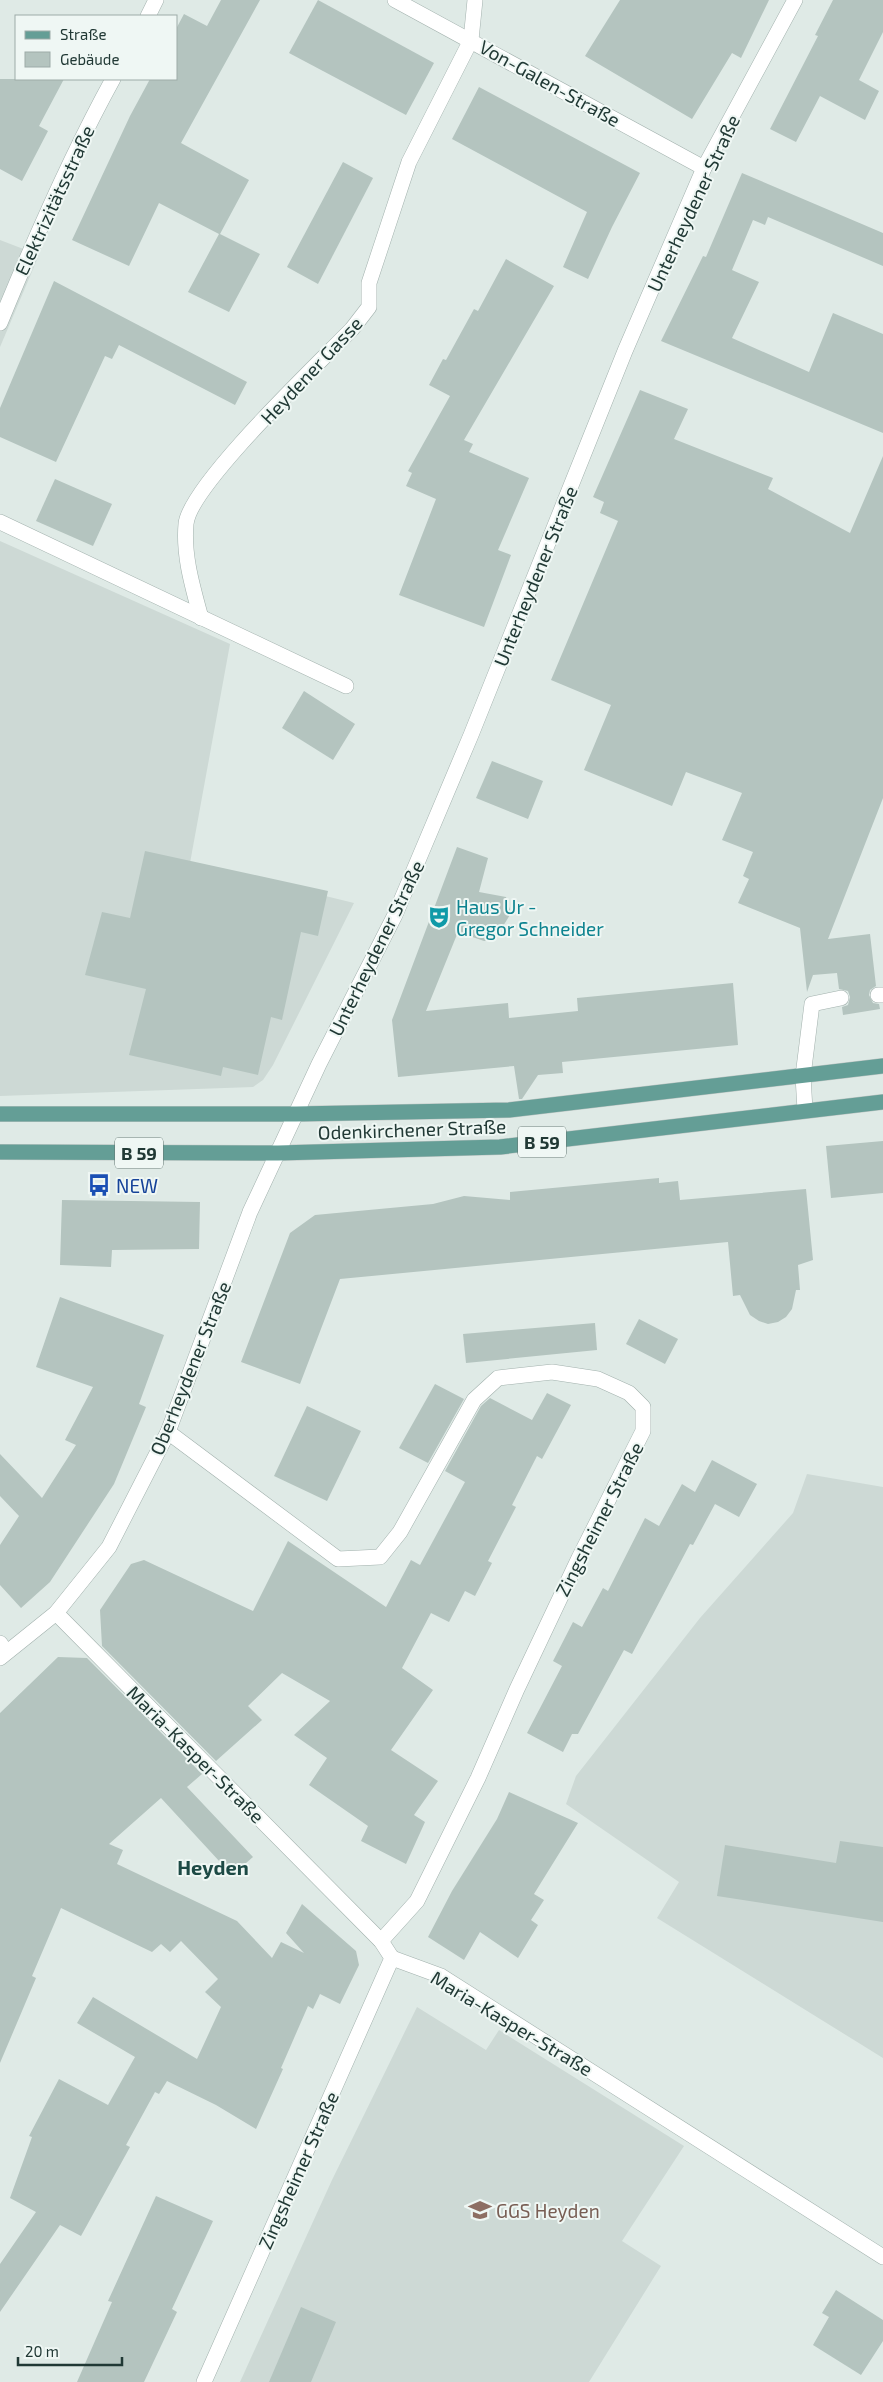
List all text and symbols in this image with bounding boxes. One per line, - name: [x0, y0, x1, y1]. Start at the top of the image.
- legend: [15, 15, 178, 80]
- text: Straße: [60, 25, 106, 43]
- street label: Von-Galen-Straße: [475, 35, 625, 131]
- text: Gebäude: [60, 50, 119, 68]
- street label: Unterheydener Straße: [642, 111, 744, 295]
- street label: Elektrizitätsstraße: [9, 121, 99, 279]
- street label: Heydener Gasse: [255, 312, 367, 428]
- street label: Unterheydener Straße: [488, 482, 582, 670]
- street label: Unterheydener Straße: [323, 856, 429, 1040]
- place label: Haus Ur - Gregor Schneider: [456, 895, 604, 940]
- theatre icon: Haus Ur - Gregor Schneider: [426, 904, 452, 930]
- street label: Odenkirchener Straße: [317, 1114, 507, 1144]
- road number: B 59: [518, 1126, 566, 1158]
- road number: B 59: [115, 1138, 163, 1168]
- bus stop icon: NEW: [86, 1172, 112, 1198]
- place label: NEW: [116, 1174, 158, 1197]
- street label: Oberheydener Straße: [145, 1278, 235, 1458]
- street label: Zingsheimer Straße: [550, 1438, 648, 1600]
- street label: Maria-Kasper-Straße: [123, 1681, 269, 1827]
- district label: Heyden: [177, 1855, 249, 1880]
- street label: Maria-Kasper-Straße: [427, 1966, 597, 2080]
- street label: Zingsheimer Straße: [253, 2088, 343, 2252]
- school or university icon: GGS Heyden: [467, 2197, 493, 2223]
- place label: GGS Heyden: [496, 2199, 600, 2222]
- scale bar: [18, 2334, 121, 2366]
- text: 20 m: [25, 2342, 59, 2360]

